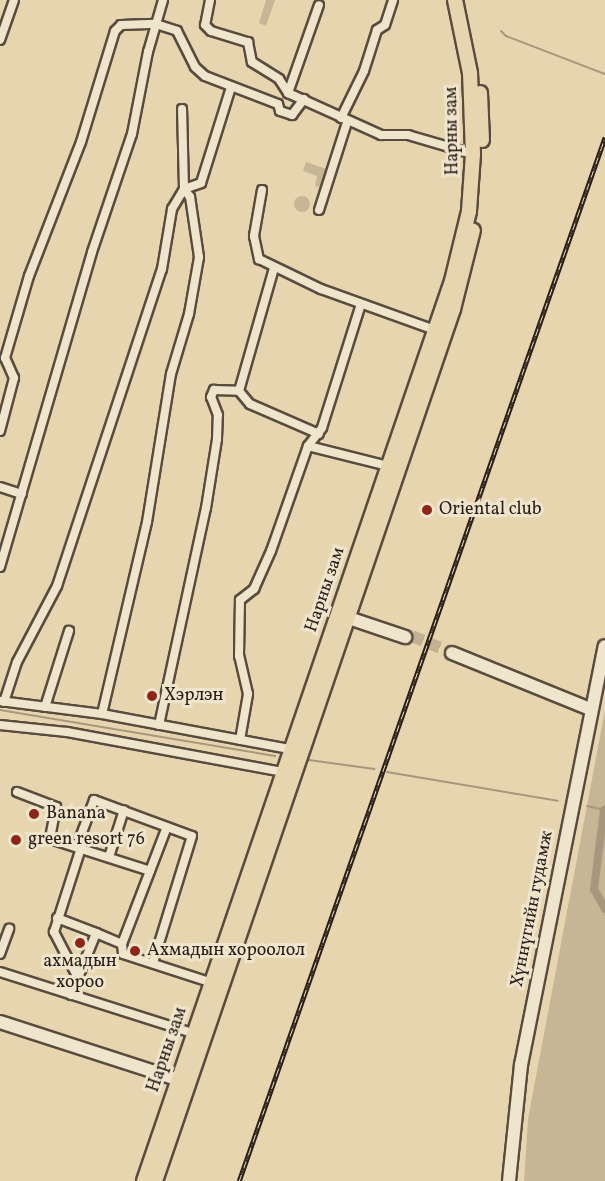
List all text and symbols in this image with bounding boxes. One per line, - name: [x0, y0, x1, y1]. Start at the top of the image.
- street label: Нарны зам: [441, 86, 465, 176]
- place label: Oriental club: [439, 499, 542, 521]
- marker: Oriental club: [420, 503, 434, 517]
- street label: Нарны зам: [301, 545, 351, 635]
- place label: Хэрлэн: [164, 685, 224, 707]
- marker: Хэрлэн: [145, 689, 159, 703]
- place label: Banana: [46, 803, 106, 825]
- marker: Banana: [27, 807, 41, 821]
- place label: green resort 76: [28, 829, 145, 851]
- street label: Хүннүгийн гудамж: [507, 829, 559, 989]
- marker: green resort 76: [9, 833, 23, 847]
- marker: ахмадын хороо: [73, 936, 87, 950]
- place label: Ахмадын хороолол: [147, 940, 305, 962]
- marker: Ахмадын хороолол: [128, 944, 142, 958]
- place label: ахмадын хороо: [43, 952, 117, 994]
- street label: Нарны зам: [143, 1005, 193, 1095]

